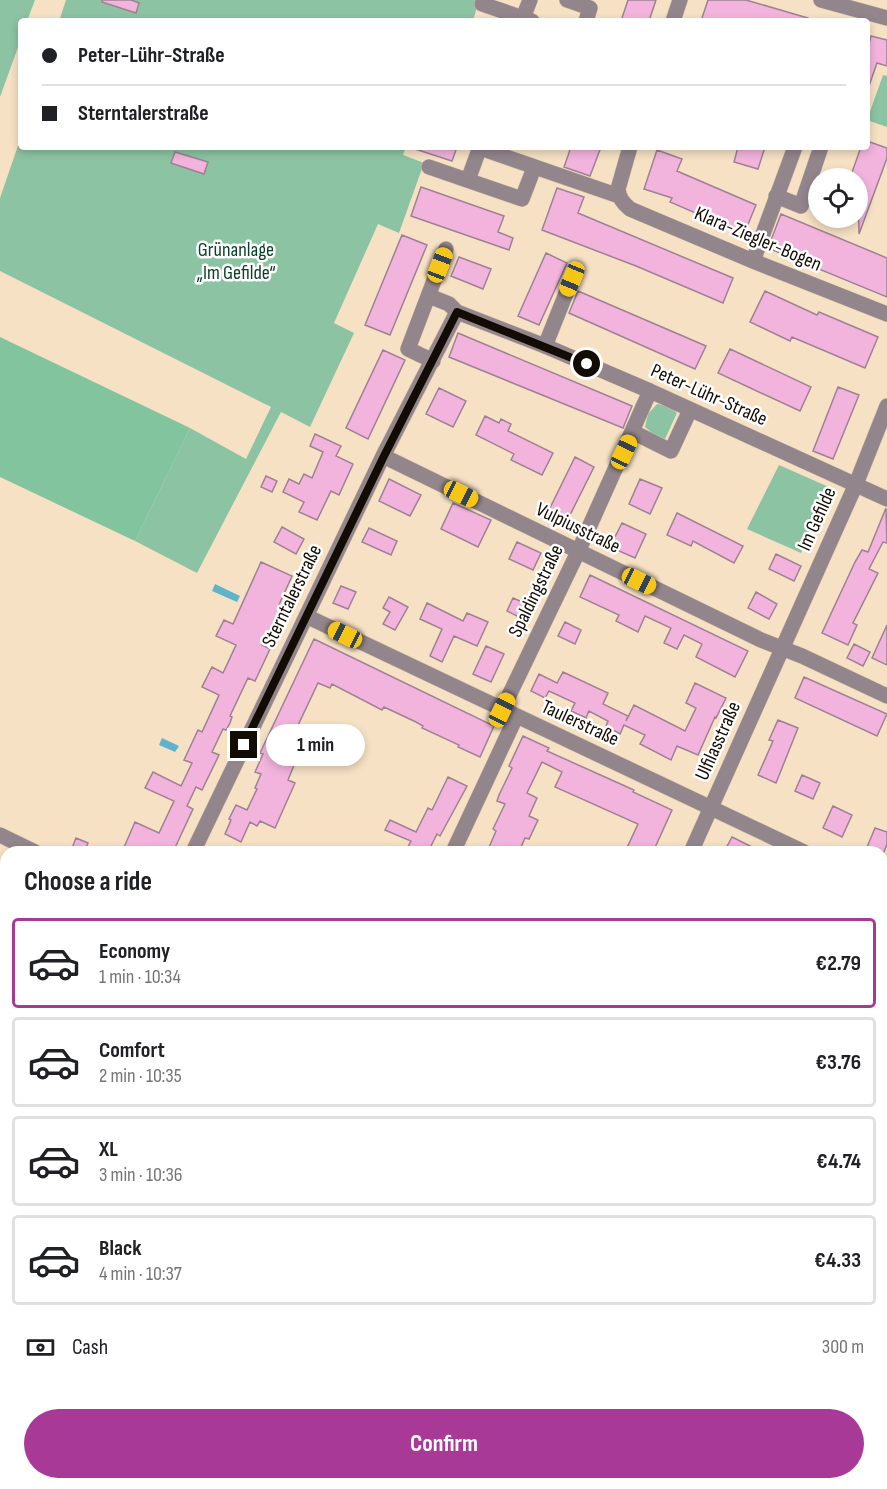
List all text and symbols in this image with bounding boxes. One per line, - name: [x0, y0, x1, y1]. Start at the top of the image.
- text: Peter-Lühr-Straße: [78, 42, 225, 69]
- text: Sterntalerstraße: [78, 100, 209, 127]
- map controls: [808, 168, 868, 228]
- button: locate: [808, 168, 868, 228]
- street label: Klara-Ziegler-Bogen: [691, 201, 825, 277]
- park label: Grünanlage „Im Gefilde“: [196, 238, 276, 285]
- car: [425, 245, 455, 285]
- car: [557, 259, 587, 299]
- route start: [573, 350, 600, 377]
- street label: Peter-Lühr-Straße: [647, 359, 771, 431]
- car: [608, 432, 640, 472]
- car: [441, 478, 481, 510]
- street label: Im Gefilde: [792, 484, 842, 554]
- street label: Vulpiusstraße: [532, 497, 624, 559]
- street label: Sterntalerstraße: [257, 541, 327, 651]
- street label: Spaldingstraße: [503, 541, 569, 641]
- car: [619, 565, 659, 597]
- car: [325, 619, 365, 651]
- car: [486, 690, 518, 730]
- street label: Taulerstraße: [537, 695, 623, 751]
- street label: Ulfilasstraße: [690, 698, 746, 784]
- callout: 1 min: [265, 724, 364, 766]
- route end: [230, 731, 257, 758]
- text: 1 min: [297, 733, 334, 757]
- text: Choose a ride: [24, 866, 152, 898]
- icon: car: [27, 936, 81, 990]
- text: Economy: [99, 938, 170, 965]
- text: €2.79: [816, 950, 861, 977]
- text: 1 min · 10:34: [99, 965, 181, 989]
- icon: car: [27, 1035, 81, 1089]
- text: Comfort: [99, 1037, 165, 1064]
- text: €3.76: [815, 1049, 861, 1076]
- text: 2 min · 10:35: [99, 1064, 182, 1088]
- icon: car: [27, 1134, 81, 1188]
- text: XL: [99, 1136, 118, 1163]
- text: €4.74: [816, 1148, 861, 1175]
- text: 3 min · 10:36: [99, 1163, 183, 1187]
- icon: car: [27, 1233, 81, 1287]
- text: Black: [99, 1235, 141, 1262]
- text: €4.33: [814, 1247, 861, 1274]
- text: 4 min · 10:37: [99, 1262, 182, 1286]
- icon: cash: [24, 1331, 57, 1364]
- text: Cash: [72, 1334, 108, 1361]
- text: 300 m: [822, 1335, 864, 1359]
- button: Confirm: [24, 1409, 864, 1478]

